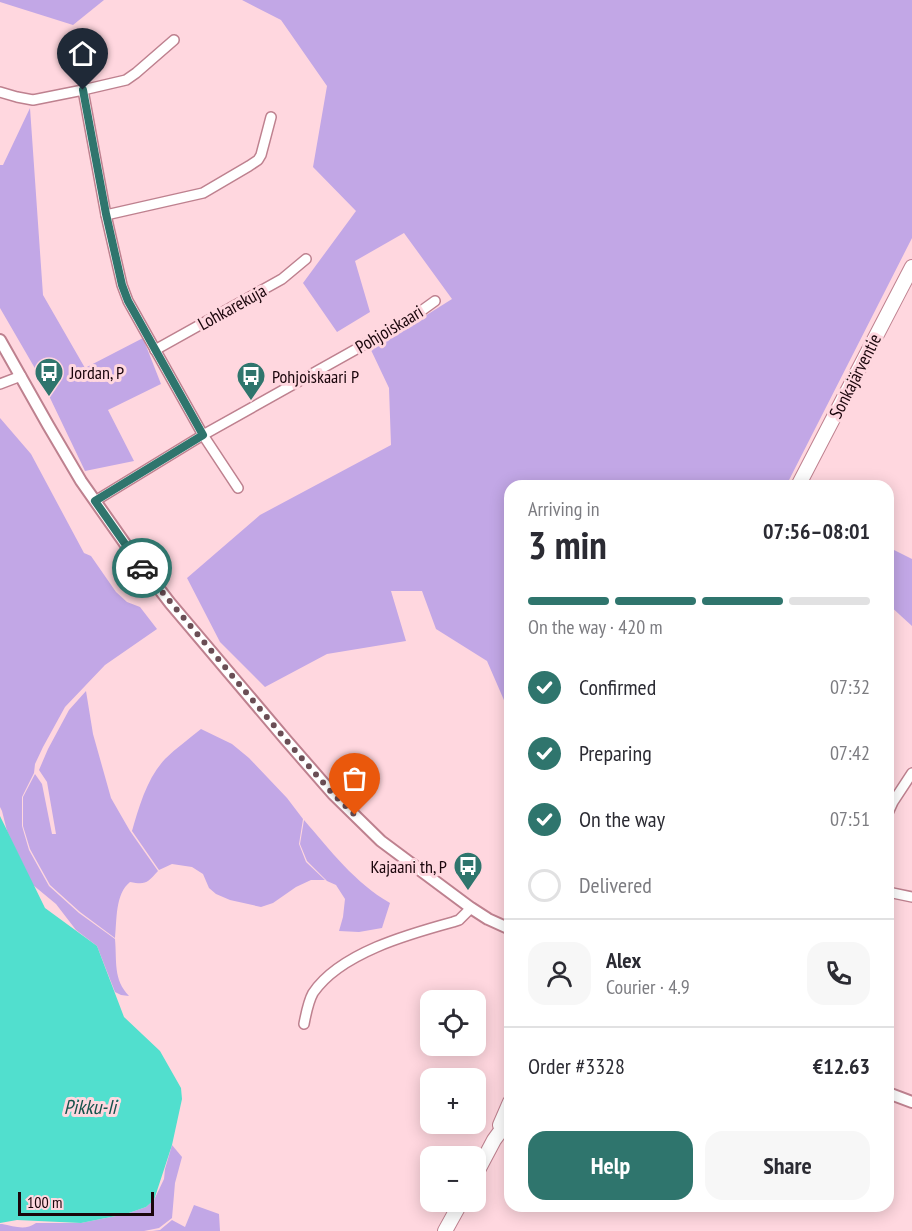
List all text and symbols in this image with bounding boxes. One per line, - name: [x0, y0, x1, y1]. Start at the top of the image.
- pin: [57, 28, 108, 90]
- icon: home: [66, 37, 99, 70]
- street label: Lohkarekuja: [194, 279, 270, 335]
- street label: Pohjoiskaari: [351, 300, 427, 358]
- street label: Sonkajärventie: [824, 330, 886, 422]
- bus stop icon: Jordan, P: [33, 356, 65, 398]
- bus stop icon: Pohjoiskaari P: [235, 360, 267, 402]
- place label: Jordan, P: [69, 361, 124, 384]
- place label: Pohjoiskaari P: [272, 365, 359, 388]
- text: Arriving in: [528, 496, 600, 522]
- text: 07:56–08:01: [763, 517, 870, 545]
- text: 3 min: [528, 519, 607, 570]
- courier: [112, 538, 172, 598]
- icon: car: [126, 552, 159, 585]
- text: On the way · 420 m: [528, 614, 663, 640]
- icon: check: [528, 671, 561, 704]
- text: Confirmed: [579, 673, 656, 701]
- text: 07:32: [830, 674, 870, 700]
- icon: check: [528, 737, 561, 770]
- text: Preparing: [579, 739, 652, 767]
- text: 07:42: [830, 740, 870, 766]
- pin: [329, 753, 380, 815]
- icon: bag: [338, 762, 371, 795]
- icon: check: [528, 803, 561, 836]
- text: On the way: [579, 805, 665, 833]
- text: 07:51: [830, 806, 870, 832]
- bus stop icon: Kajaani th, P: [452, 850, 484, 892]
- place label: Kajaani th, P: [370, 855, 447, 878]
- text: Delivered: [579, 871, 652, 899]
- button: person: [528, 942, 591, 1005]
- button: phone: [807, 942, 870, 1005]
- text: Alex: [606, 946, 641, 974]
- text: Courier · 4.9: [606, 974, 690, 1000]
- map controls: [420, 990, 486, 1212]
- button: locate: [420, 990, 486, 1056]
- text: Order #3328: [528, 1052, 625, 1080]
- text: €12.63: [813, 1052, 870, 1080]
- button: +: [420, 1068, 486, 1134]
- water label: Pikku-Ii: [64, 1094, 119, 1120]
- button: Help: [528, 1131, 693, 1200]
- button: Share: [705, 1131, 870, 1200]
- button: −: [420, 1146, 486, 1212]
- scale bar: [18, 1189, 154, 1216]
- text: 100 m: [27, 1192, 62, 1212]

